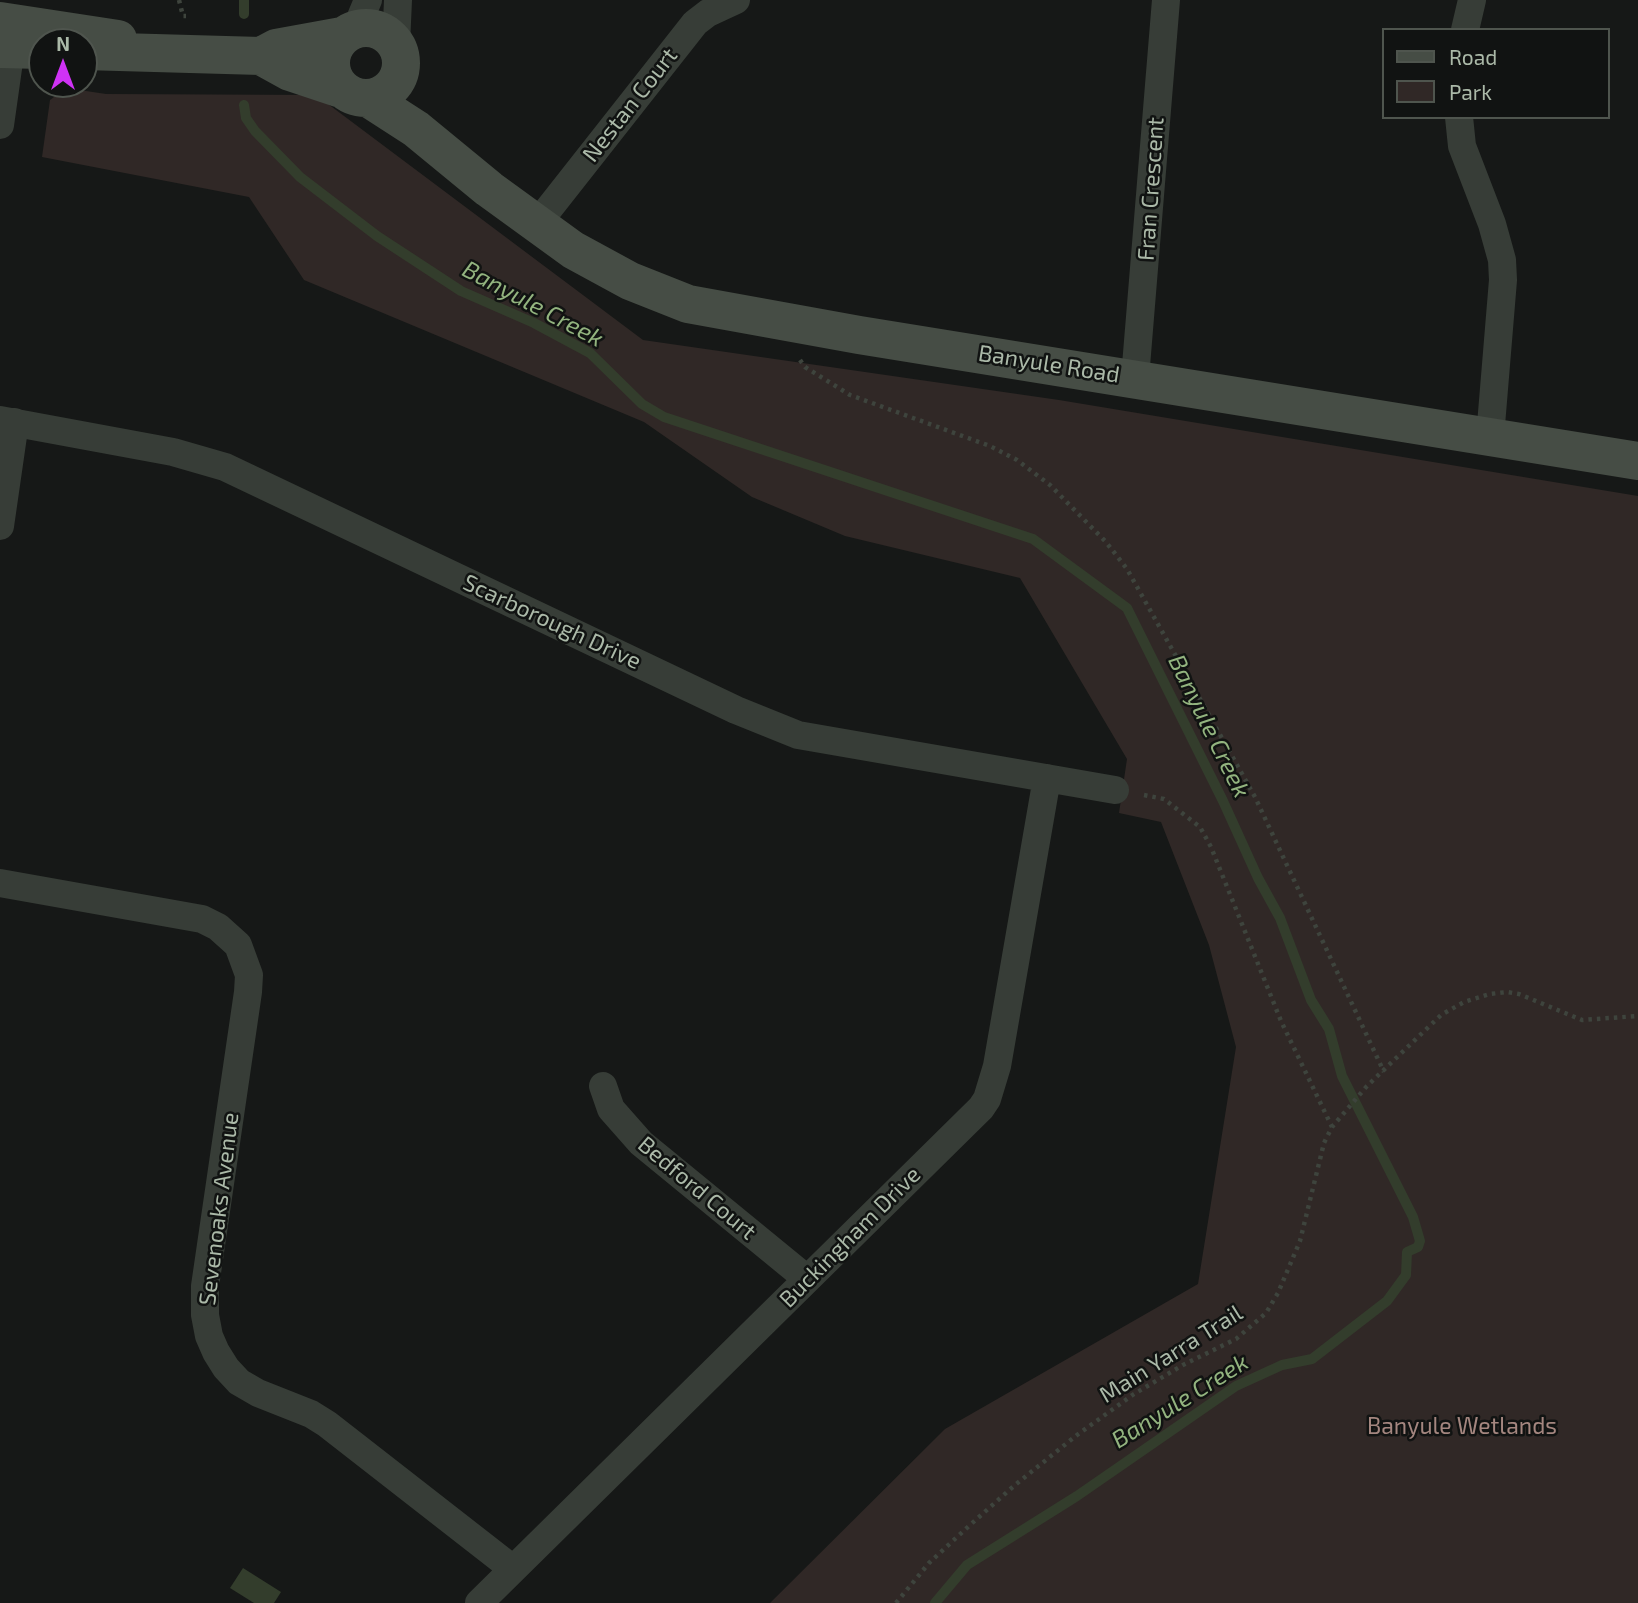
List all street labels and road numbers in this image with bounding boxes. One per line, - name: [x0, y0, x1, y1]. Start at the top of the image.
- street label: Nestan Court: [577, 42, 683, 168]
- street label: Fran Crescent: [1132, 116, 1170, 262]
- street label: Banyule Road: [976, 339, 1122, 389]
- street label: Scarborough Drive: [459, 569, 645, 675]
- street label: Sevenoaks Avenue: [193, 1111, 245, 1307]
- street label: Bedford Court: [632, 1131, 762, 1245]
- street label: Buckingham Drive: [774, 1161, 926, 1313]
- street label: Main Yarra Trail: [1094, 1299, 1248, 1409]

